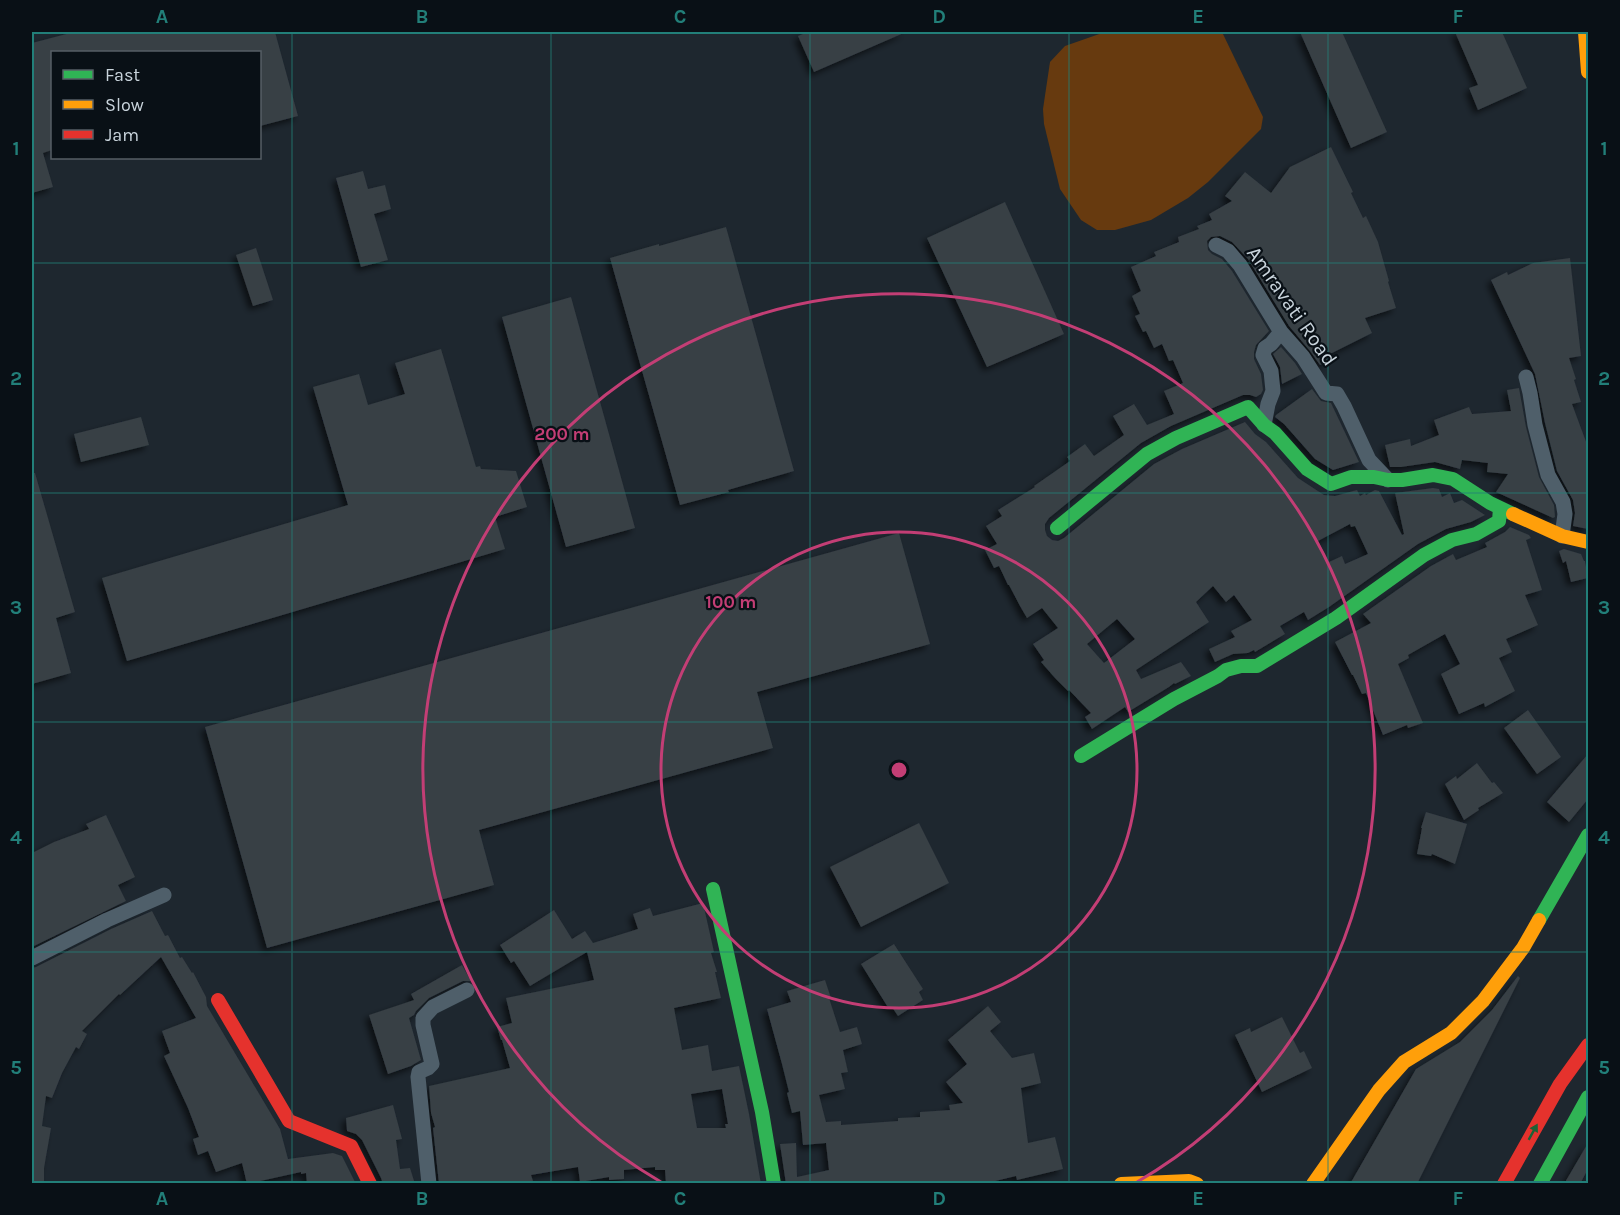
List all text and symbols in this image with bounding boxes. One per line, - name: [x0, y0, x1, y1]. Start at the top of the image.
- text: A: [156, 5, 169, 28]
- text: B: [416, 5, 428, 28]
- text: C: [674, 5, 686, 28]
- text: D: [932, 5, 946, 28]
- text: E: [1192, 5, 1204, 28]
- text: F: [1453, 5, 1464, 28]
- legend: [51, 51, 261, 159]
- text: Fast: [105, 64, 140, 86]
- text: Slow: [105, 94, 144, 116]
- text: Jam: [105, 124, 139, 146]
- text: 1: [12, 137, 20, 160]
- text: 1: [1600, 137, 1608, 160]
- street label: Amravati Road: [1242, 242, 1342, 370]
- text: 2: [10, 367, 22, 390]
- text: 2: [1598, 367, 1610, 390]
- text: 200 m: [534, 423, 590, 445]
- text: 100 m: [706, 591, 756, 613]
- text: 3: [10, 596, 22, 619]
- text: 3: [1598, 596, 1610, 619]
- centre of rings: [889, 760, 909, 780]
- text: 4: [10, 826, 22, 849]
- text: 4: [1598, 826, 1610, 849]
- text: 5: [10, 1056, 22, 1079]
- text: 5: [1598, 1056, 1610, 1079]
- one-way arrow: [1528, 1124, 1538, 1141]
- text: A: [156, 1187, 169, 1210]
- text: B: [416, 1187, 428, 1210]
- text: C: [674, 1187, 686, 1210]
- text: D: [932, 1187, 946, 1210]
- text: E: [1192, 1187, 1204, 1210]
- text: F: [1453, 1187, 1464, 1210]

